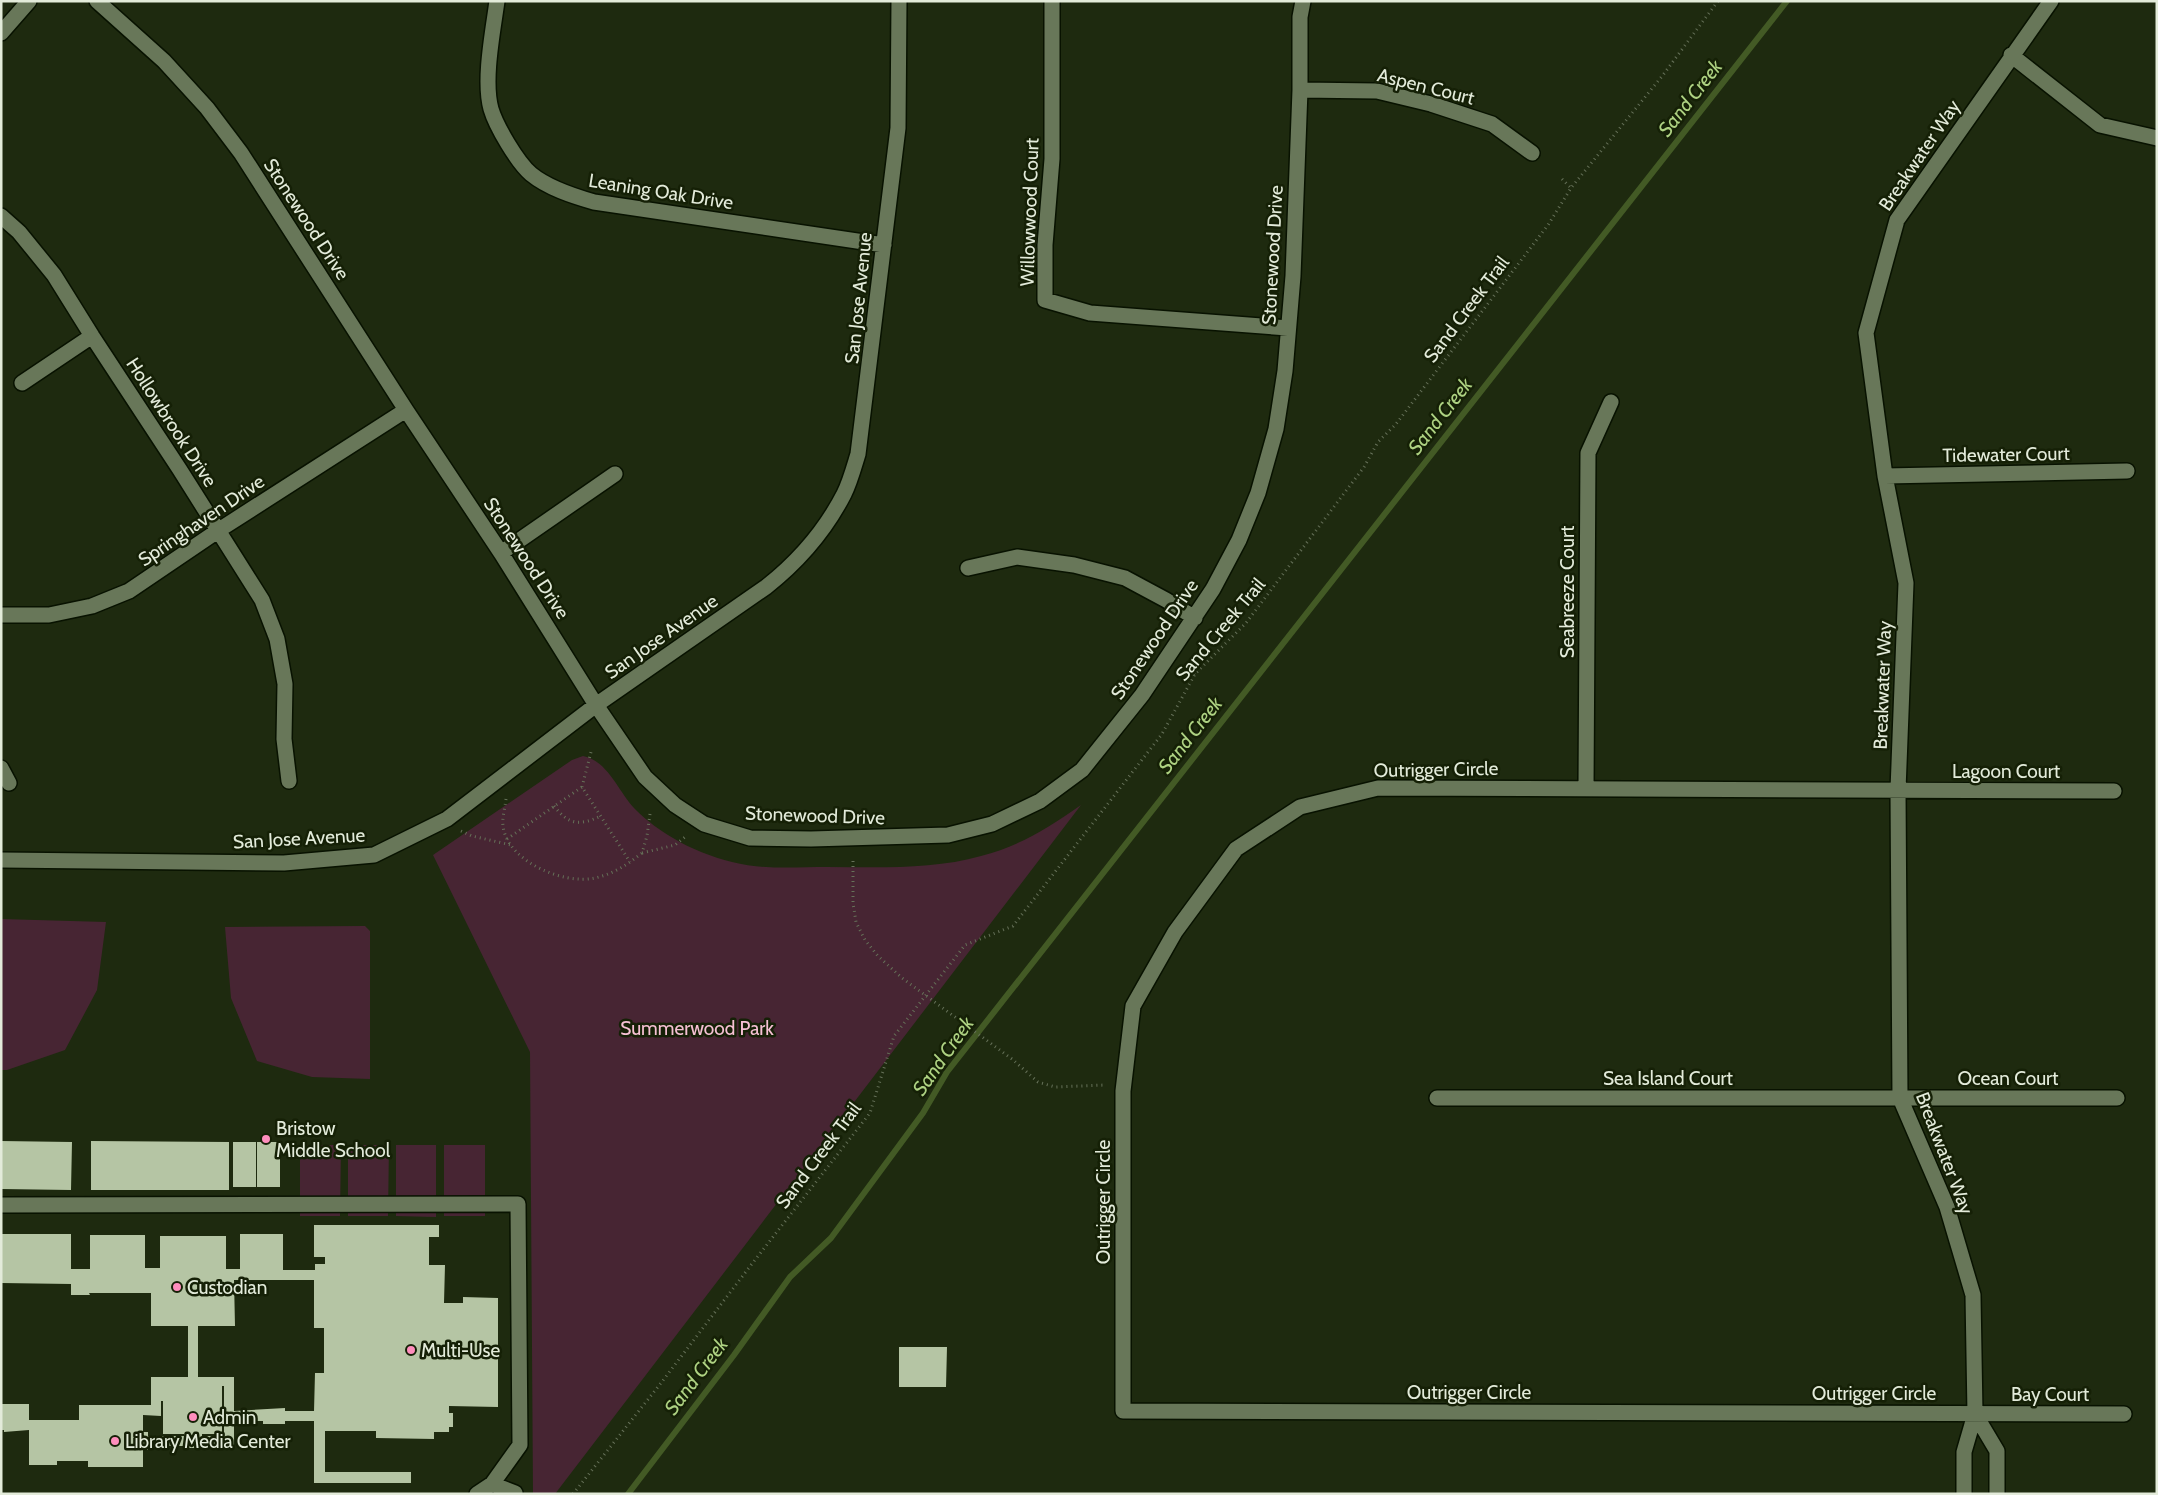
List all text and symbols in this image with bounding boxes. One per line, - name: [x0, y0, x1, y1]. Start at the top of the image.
- water label: Sand Creek: [1653, 54, 1728, 141]
- street label: Aspen Court: [1375, 63, 1477, 110]
- street label: Breakwater Way: [1874, 95, 1965, 215]
- street label: Willowwood Court: [1015, 137, 1044, 287]
- street label: Stonewood Drive: [259, 154, 354, 284]
- street label: Leaning Oak Drive: [587, 169, 735, 214]
- street label: Stonewood Drive: [1257, 184, 1288, 326]
- street label: San Jose Avenue: [840, 231, 877, 365]
- street label: Sand Creek Trail: [1419, 251, 1514, 367]
- street label: Hollowbrook Drive: [121, 353, 222, 491]
- water label: Sand Creek: [1403, 372, 1478, 459]
- street label: Tidewater Court: [1942, 442, 2071, 467]
- street label: Springhaven Drive: [134, 470, 269, 571]
- street label: Stonewood Drive: [479, 493, 574, 623]
- street label: Seabreeze Court: [1556, 525, 1579, 658]
- street label: Sand Creek Trail: [1171, 573, 1270, 685]
- street label: Stonewood Drive: [1106, 575, 1203, 704]
- street label: San Jose Avenue: [601, 589, 722, 684]
- street label: Breakwater Way: [1869, 620, 1896, 750]
- water label: Sand Creek: [1153, 691, 1228, 778]
- street label: Outrigger Circle: [1373, 757, 1499, 782]
- street label: Lagoon Court: [1952, 760, 2061, 783]
- street label: Stonewood Drive: [745, 802, 886, 829]
- street label: San Jose Avenue: [232, 824, 366, 853]
- water label: Sand Creek: [907, 1011, 980, 1100]
- park label: Summerwood Park: [620, 1017, 774, 1040]
- street label: Sea Island Court: [1603, 1067, 1734, 1090]
- street label: Ocean Court: [1957, 1067, 2059, 1090]
- street label: Breakwater Way: [1911, 1089, 1979, 1218]
- street label: Sand Creek Trail: [771, 1097, 866, 1213]
- place label: Bristow Middle School: [276, 1117, 391, 1162]
- marker: Bristow Middle School: [260, 1133, 272, 1145]
- street label: Outrigger Circle: [1092, 1139, 1115, 1264]
- place label: Custodian: [187, 1276, 267, 1299]
- marker: Custodian: [171, 1281, 183, 1293]
- water label: Sand Creek: [659, 1331, 734, 1419]
- place label: Multi-Use: [421, 1339, 500, 1362]
- marker: Multi-Use: [405, 1344, 417, 1356]
- street label: Outrigger Circle: [1407, 1381, 1532, 1404]
- street label: Outrigger Circle: [1812, 1382, 1937, 1405]
- street label: Bay Court: [2011, 1383, 2090, 1406]
- place label: Admin: [203, 1406, 256, 1429]
- marker: Admin: [187, 1411, 199, 1423]
- place label: Library Media Center: [125, 1430, 291, 1453]
- marker: Library Media Center: [109, 1435, 121, 1447]

